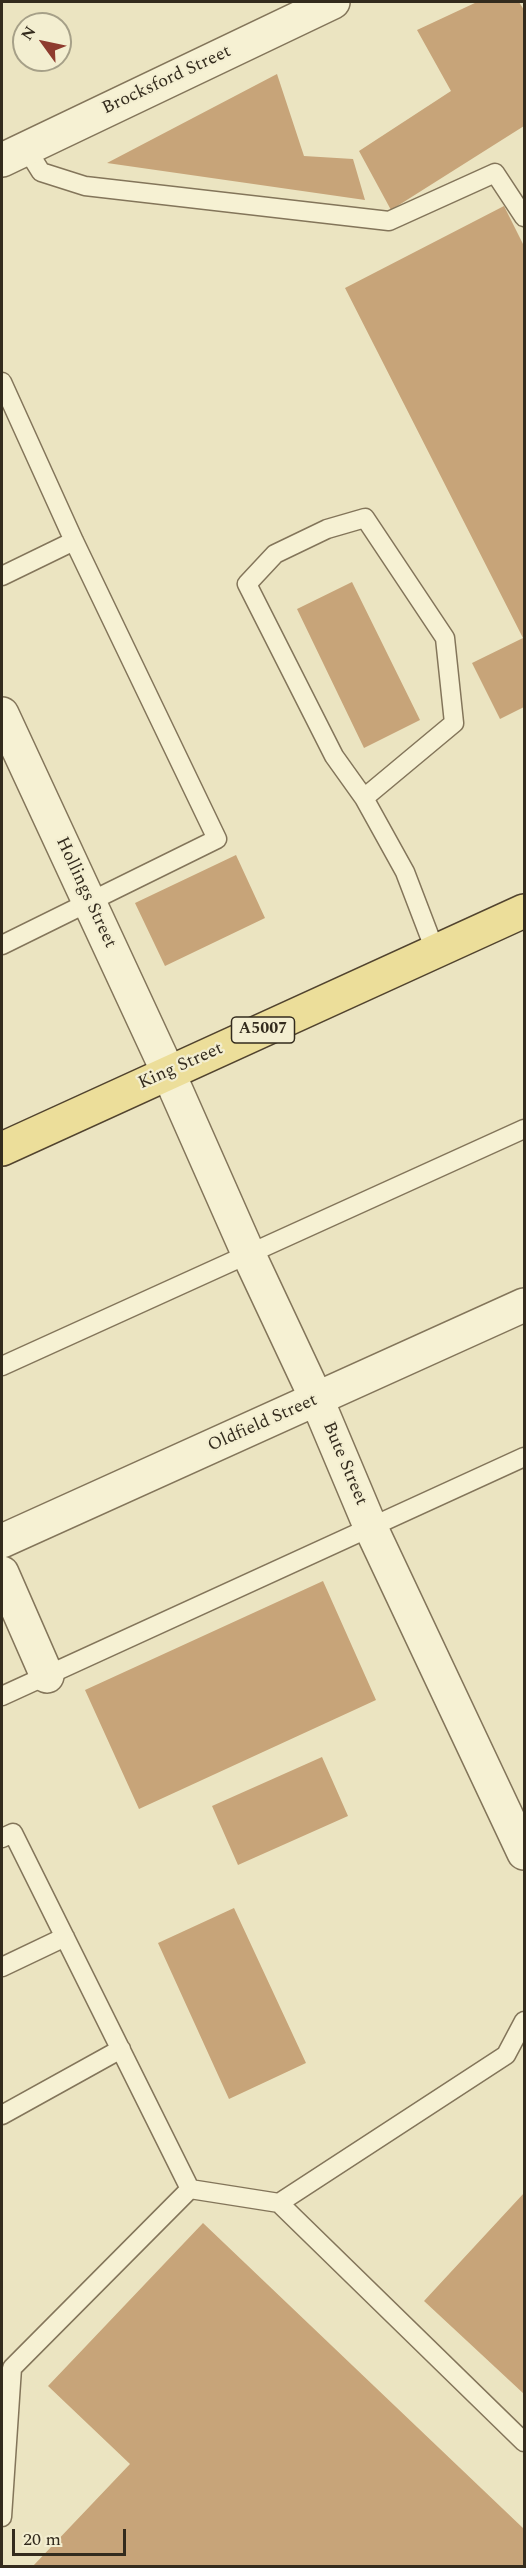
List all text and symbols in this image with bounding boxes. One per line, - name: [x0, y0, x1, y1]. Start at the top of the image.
- north arrow: [12, 12, 72, 72]
- text: N: [15, 21, 42, 45]
- street label: Brocksford Street: [99, 42, 235, 120]
- street label: Hollings Street: [50, 834, 120, 952]
- road number: A5007: [232, 1017, 294, 1043]
- street label: King Street: [135, 1039, 227, 1095]
- street label: Oldfield Street: [205, 1390, 321, 1458]
- street label: Bute Street: [317, 1419, 371, 1509]
- scale bar: [15, 2517, 129, 2555]
- text: 20 m: [23, 2526, 61, 2553]

